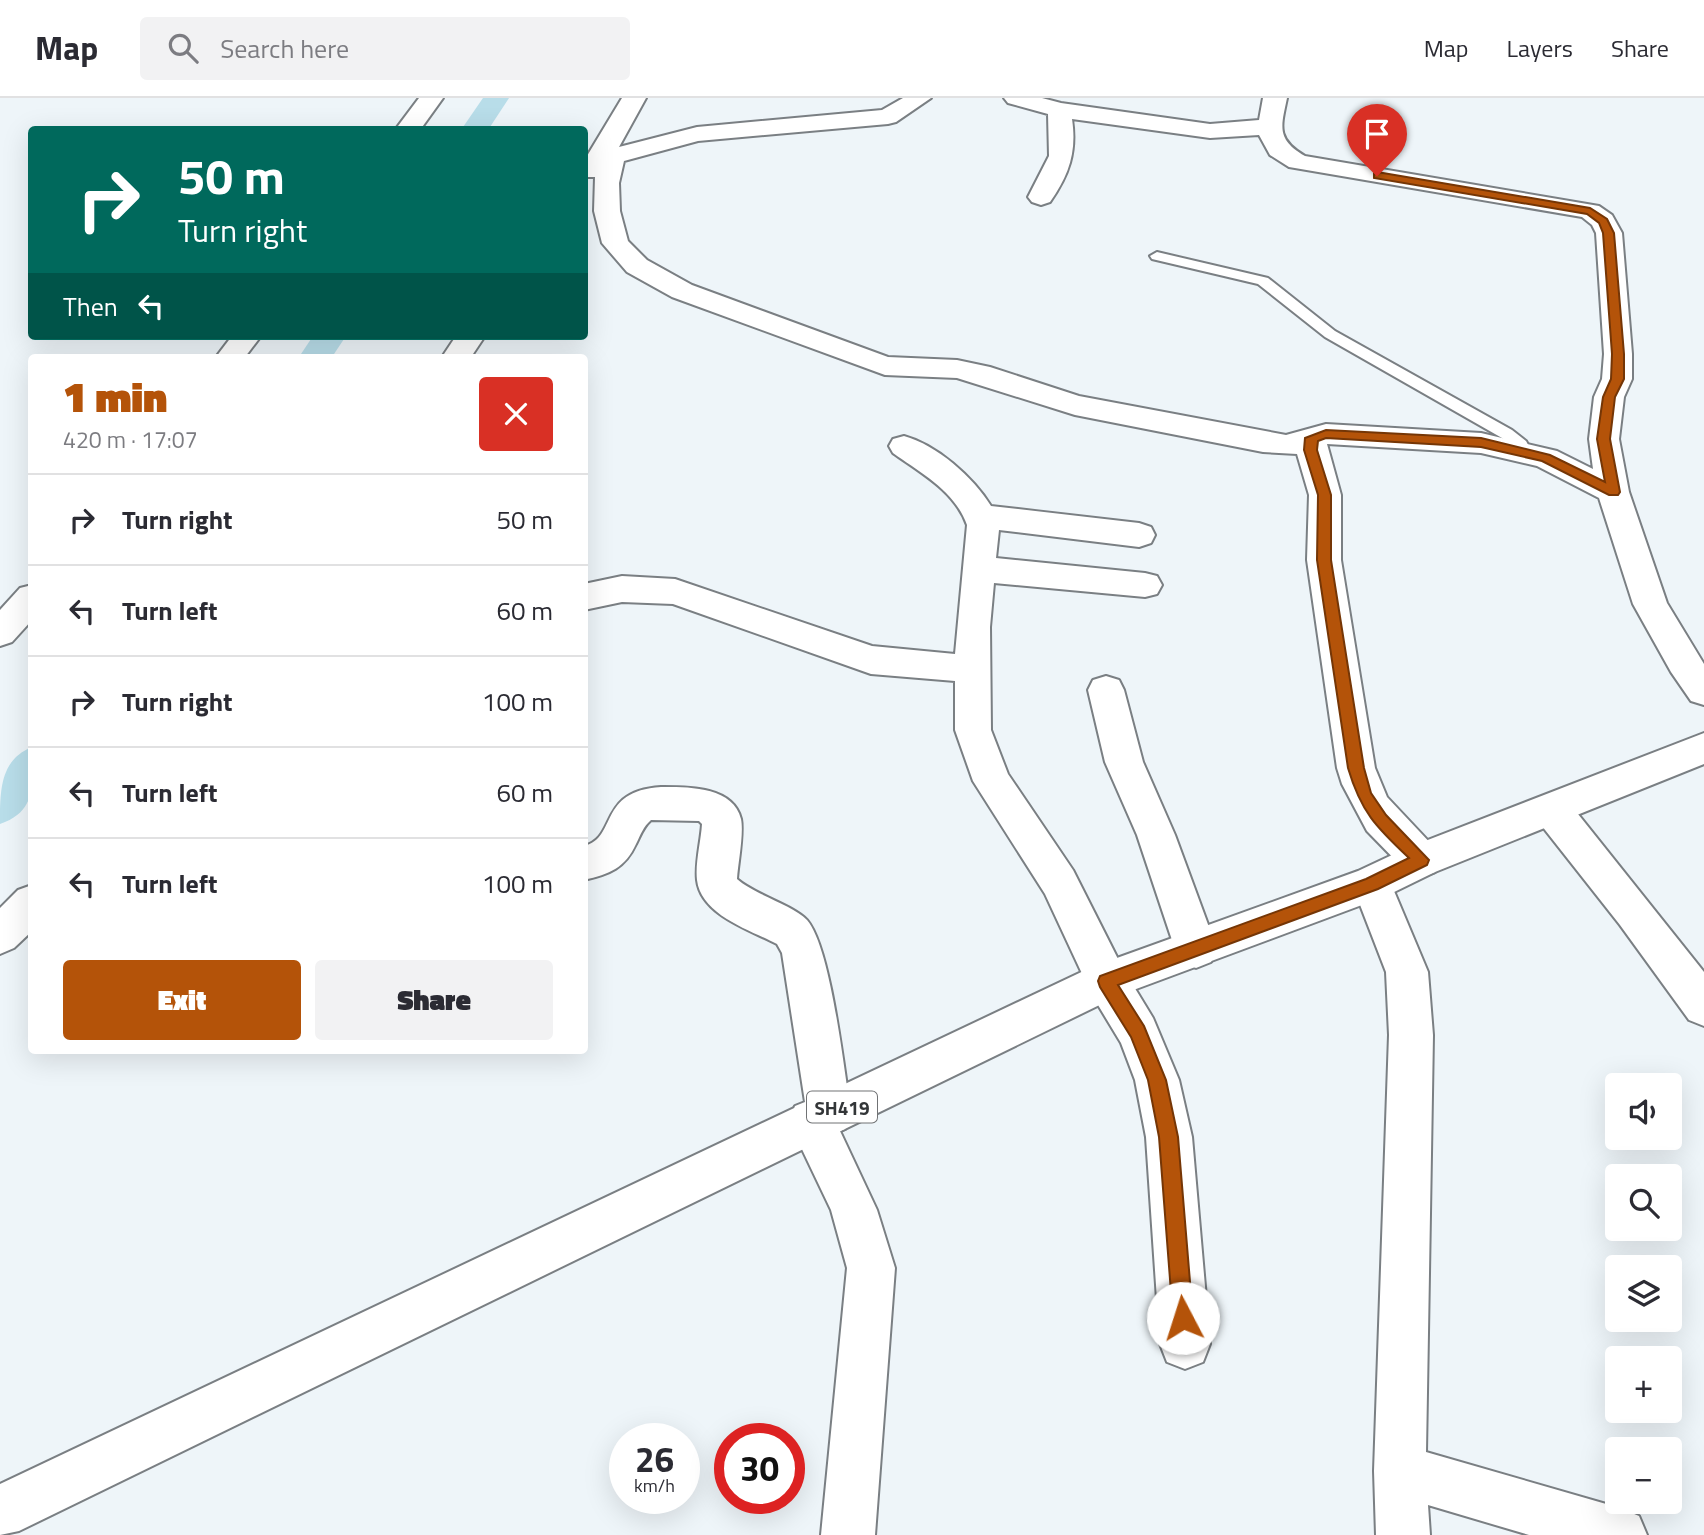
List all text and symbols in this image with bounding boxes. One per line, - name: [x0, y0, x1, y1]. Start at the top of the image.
- search box: [140, 17, 630, 80]
- text: Map: [35, 23, 98, 73]
- icon: search: [164, 29, 202, 67]
- text: Search here: [220, 29, 349, 68]
- text: Map: [1424, 30, 1469, 66]
- text: Layers: [1507, 30, 1573, 66]
- text: Share: [1611, 30, 1669, 66]
- pin: [1347, 104, 1407, 176]
- icon: arrive: [1358, 115, 1396, 153]
- text: 50 m: [178, 138, 285, 213]
- icon: right: [63, 154, 154, 245]
- text: Turn right: [178, 206, 307, 254]
- text: Then: [63, 287, 118, 326]
- icon: left: [132, 287, 170, 325]
- text: 1 min: [63, 364, 167, 428]
- button: close: [479, 377, 553, 451]
- text: 420 m · 17:07: [63, 422, 198, 457]
- text: Turn right: [122, 500, 233, 539]
- text: 50 m: [496, 500, 553, 539]
- icon: right: [63, 501, 101, 539]
- text: Turn left: [122, 591, 217, 630]
- text: 60 m: [496, 591, 553, 630]
- icon: left: [63, 592, 101, 630]
- text: Turn right: [122, 682, 233, 721]
- text: 100 m: [482, 682, 553, 721]
- icon: right: [63, 683, 101, 721]
- text: Turn left: [122, 773, 217, 812]
- text: 60 m: [496, 773, 553, 812]
- icon: left: [63, 774, 101, 812]
- text: Turn left: [122, 864, 217, 903]
- text: 100 m: [482, 864, 553, 903]
- icon: left: [63, 865, 101, 903]
- button: Exit: [63, 960, 301, 1040]
- button: Share: [315, 960, 553, 1040]
- map controls: [1605, 1073, 1682, 1514]
- button: sound: [1605, 1073, 1682, 1150]
- road number: SH419: [807, 1091, 877, 1122]
- button: search: [1605, 1164, 1682, 1241]
- button: layers: [1605, 1255, 1682, 1332]
- position arrow: [1146, 1281, 1220, 1355]
- button: +: [1605, 1346, 1682, 1423]
- speed limit sign: 30: [714, 1423, 805, 1514]
- text: 26: [635, 1432, 674, 1486]
- button: −: [1605, 1437, 1682, 1514]
- text: km/h: [634, 1472, 675, 1499]

